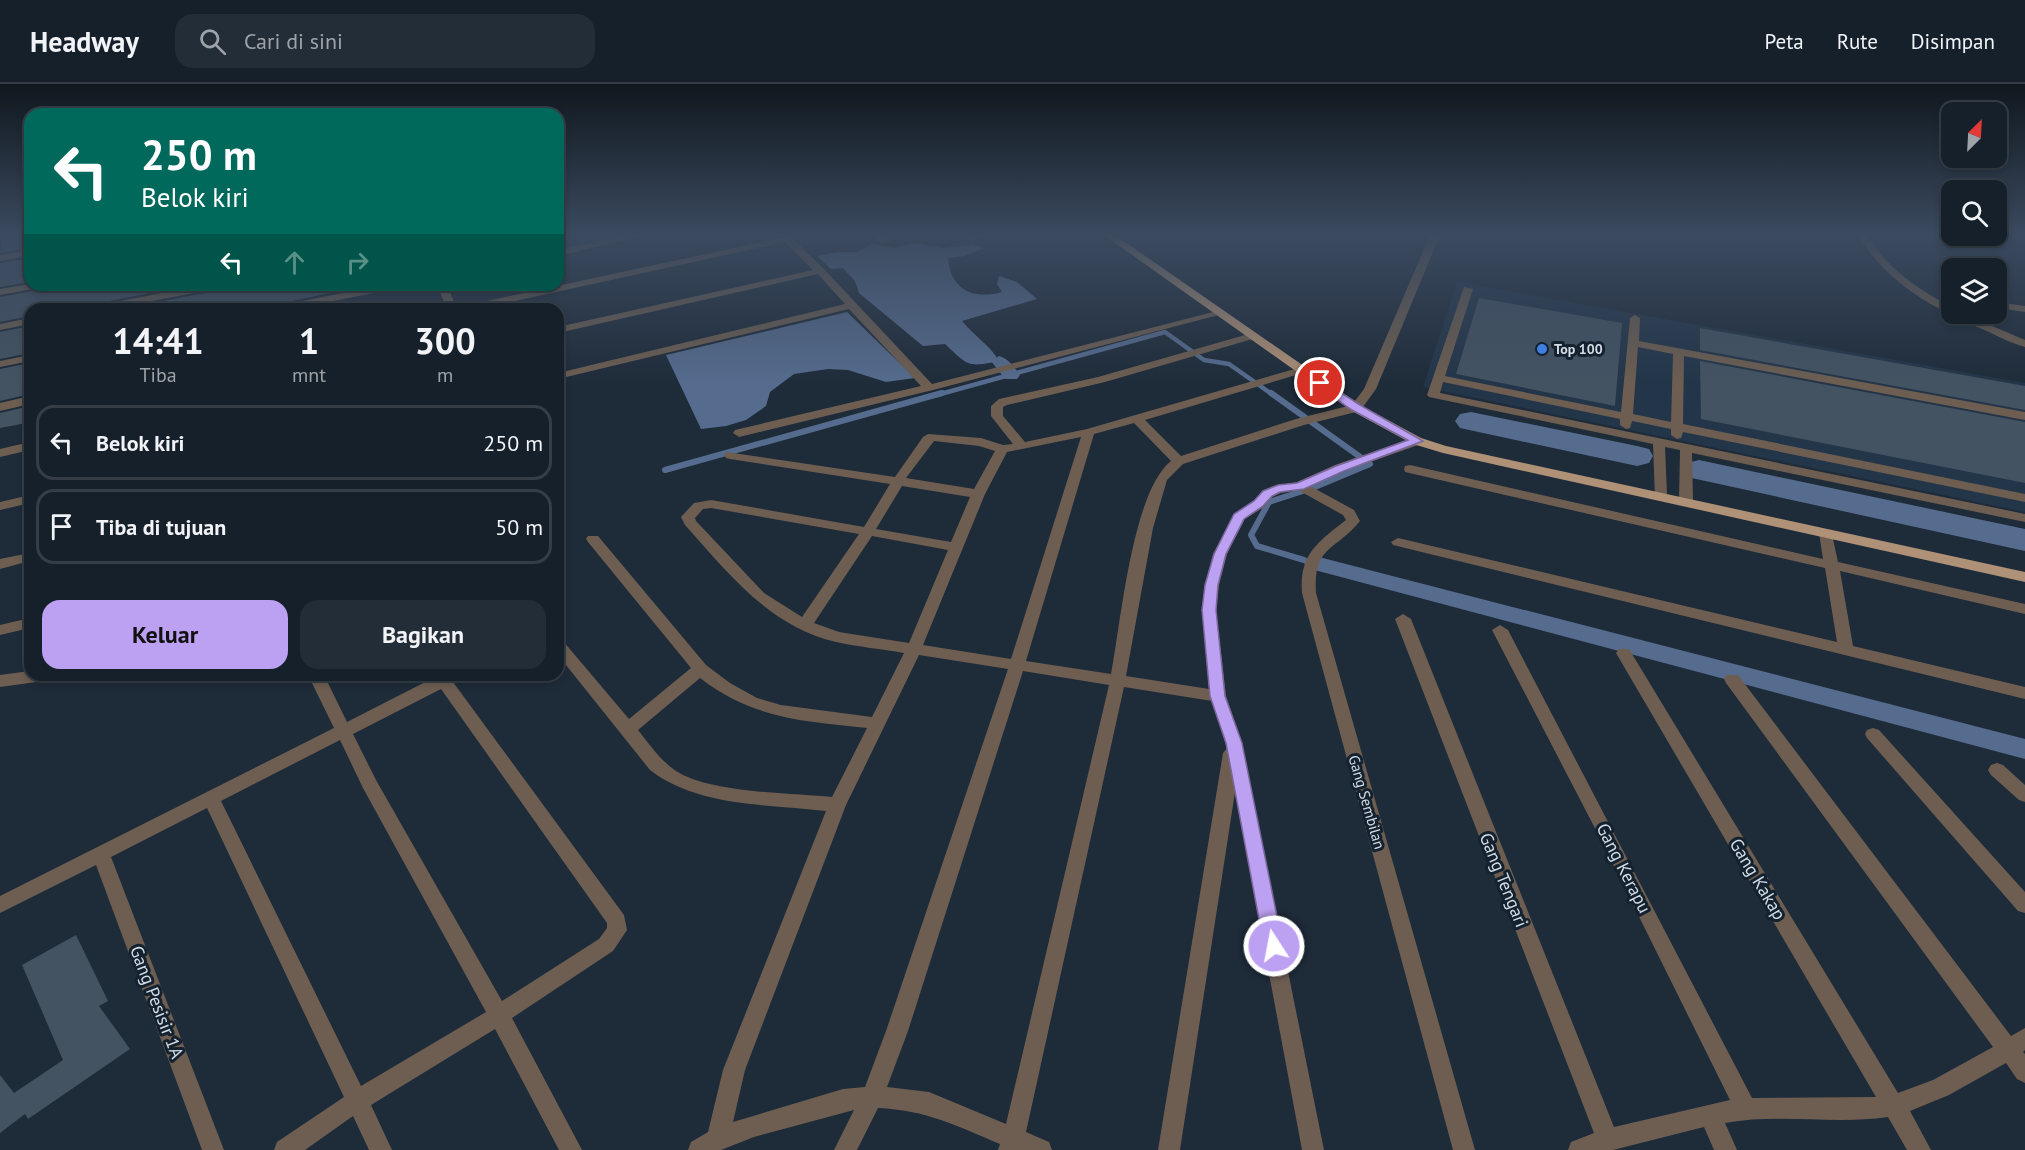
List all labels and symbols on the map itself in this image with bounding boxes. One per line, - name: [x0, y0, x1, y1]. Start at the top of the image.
- north arrow: [1941, 102, 2007, 168]
- place label: Top 100: [1554, 340, 1603, 358]
- marker: Top 100: [1535, 342, 1549, 356]
- pin: [1294, 357, 1345, 408]
- street label: Gang Sembilan: [1345, 753, 1389, 851]
- street label: Gang Kerapu: [1592, 819, 1656, 917]
- street label: Gang Tengari: [1475, 829, 1533, 931]
- street label: Gang Kakap: [1725, 834, 1791, 924]
- position arrow: [1242, 914, 1306, 978]
- street label: Gang Pesisir 1A: [125, 942, 189, 1062]

